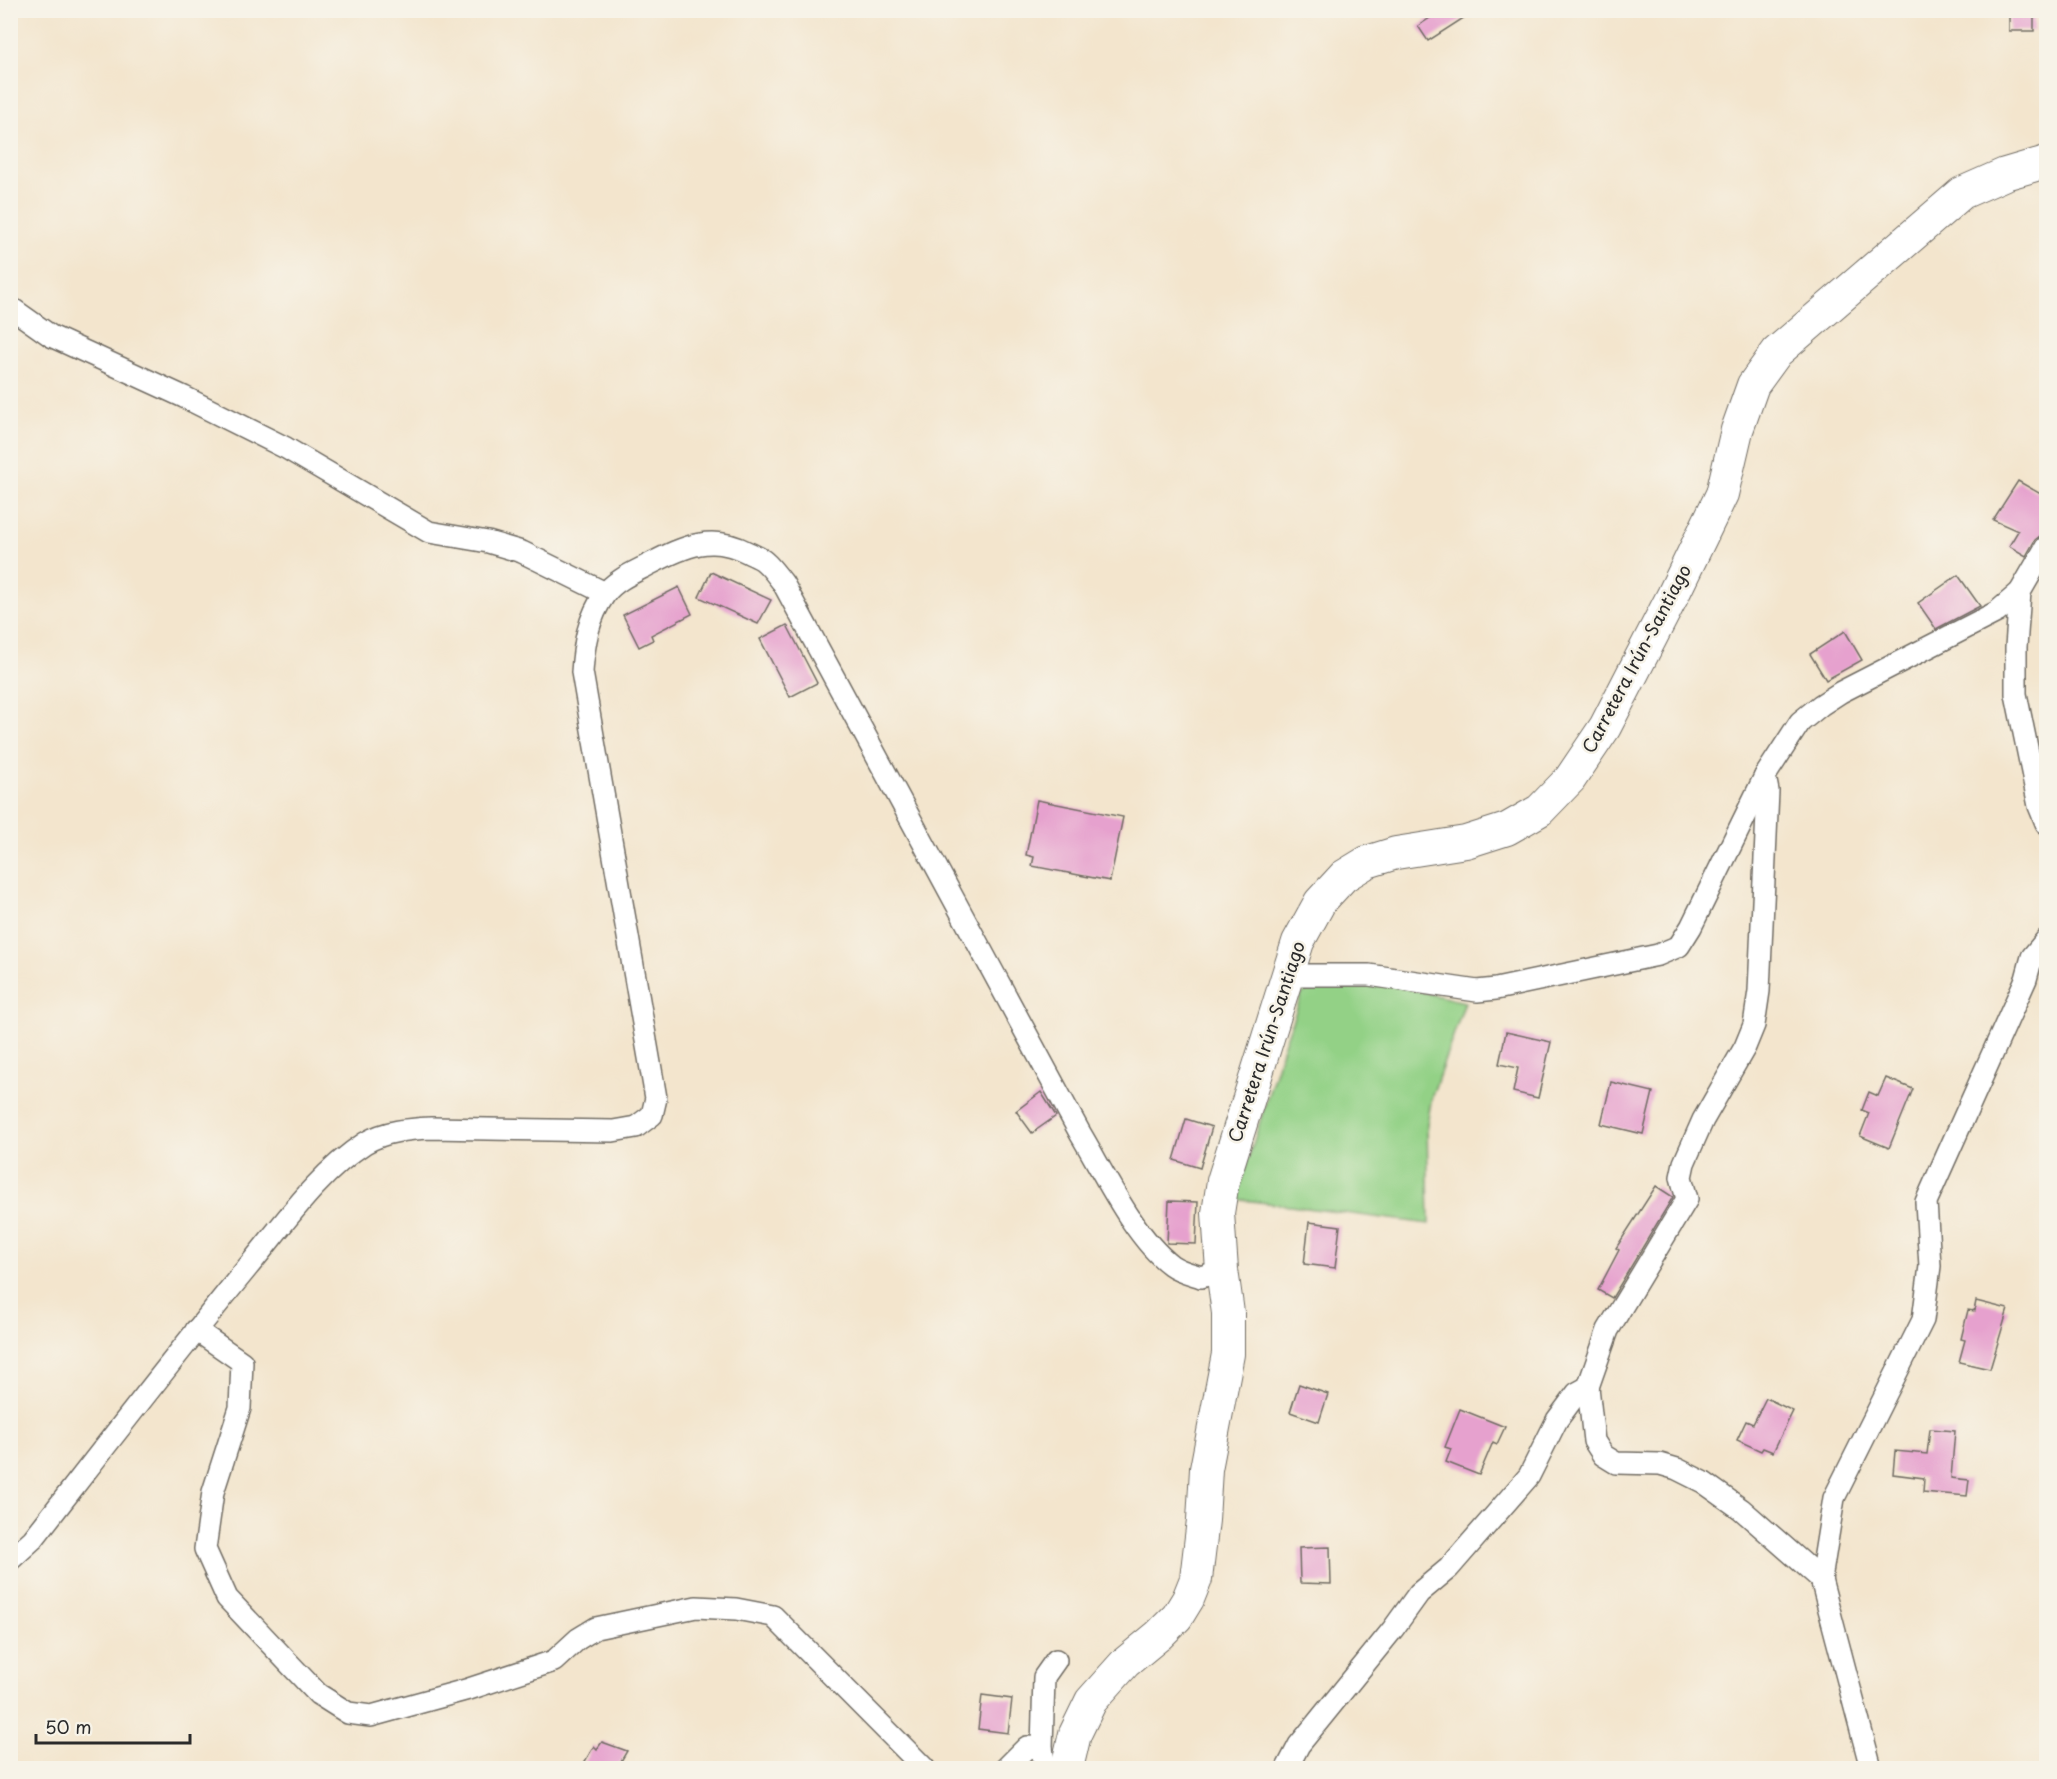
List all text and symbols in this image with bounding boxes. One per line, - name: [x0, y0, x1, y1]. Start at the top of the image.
- street label: Carretera Irún-Santiago: [1574, 559, 1697, 757]
- street label: Carretera Irún-Santiago: [1220, 937, 1311, 1146]
- scale bar: [36, 1707, 190, 1745]
- text: 50 m: [45, 1713, 92, 1740]

